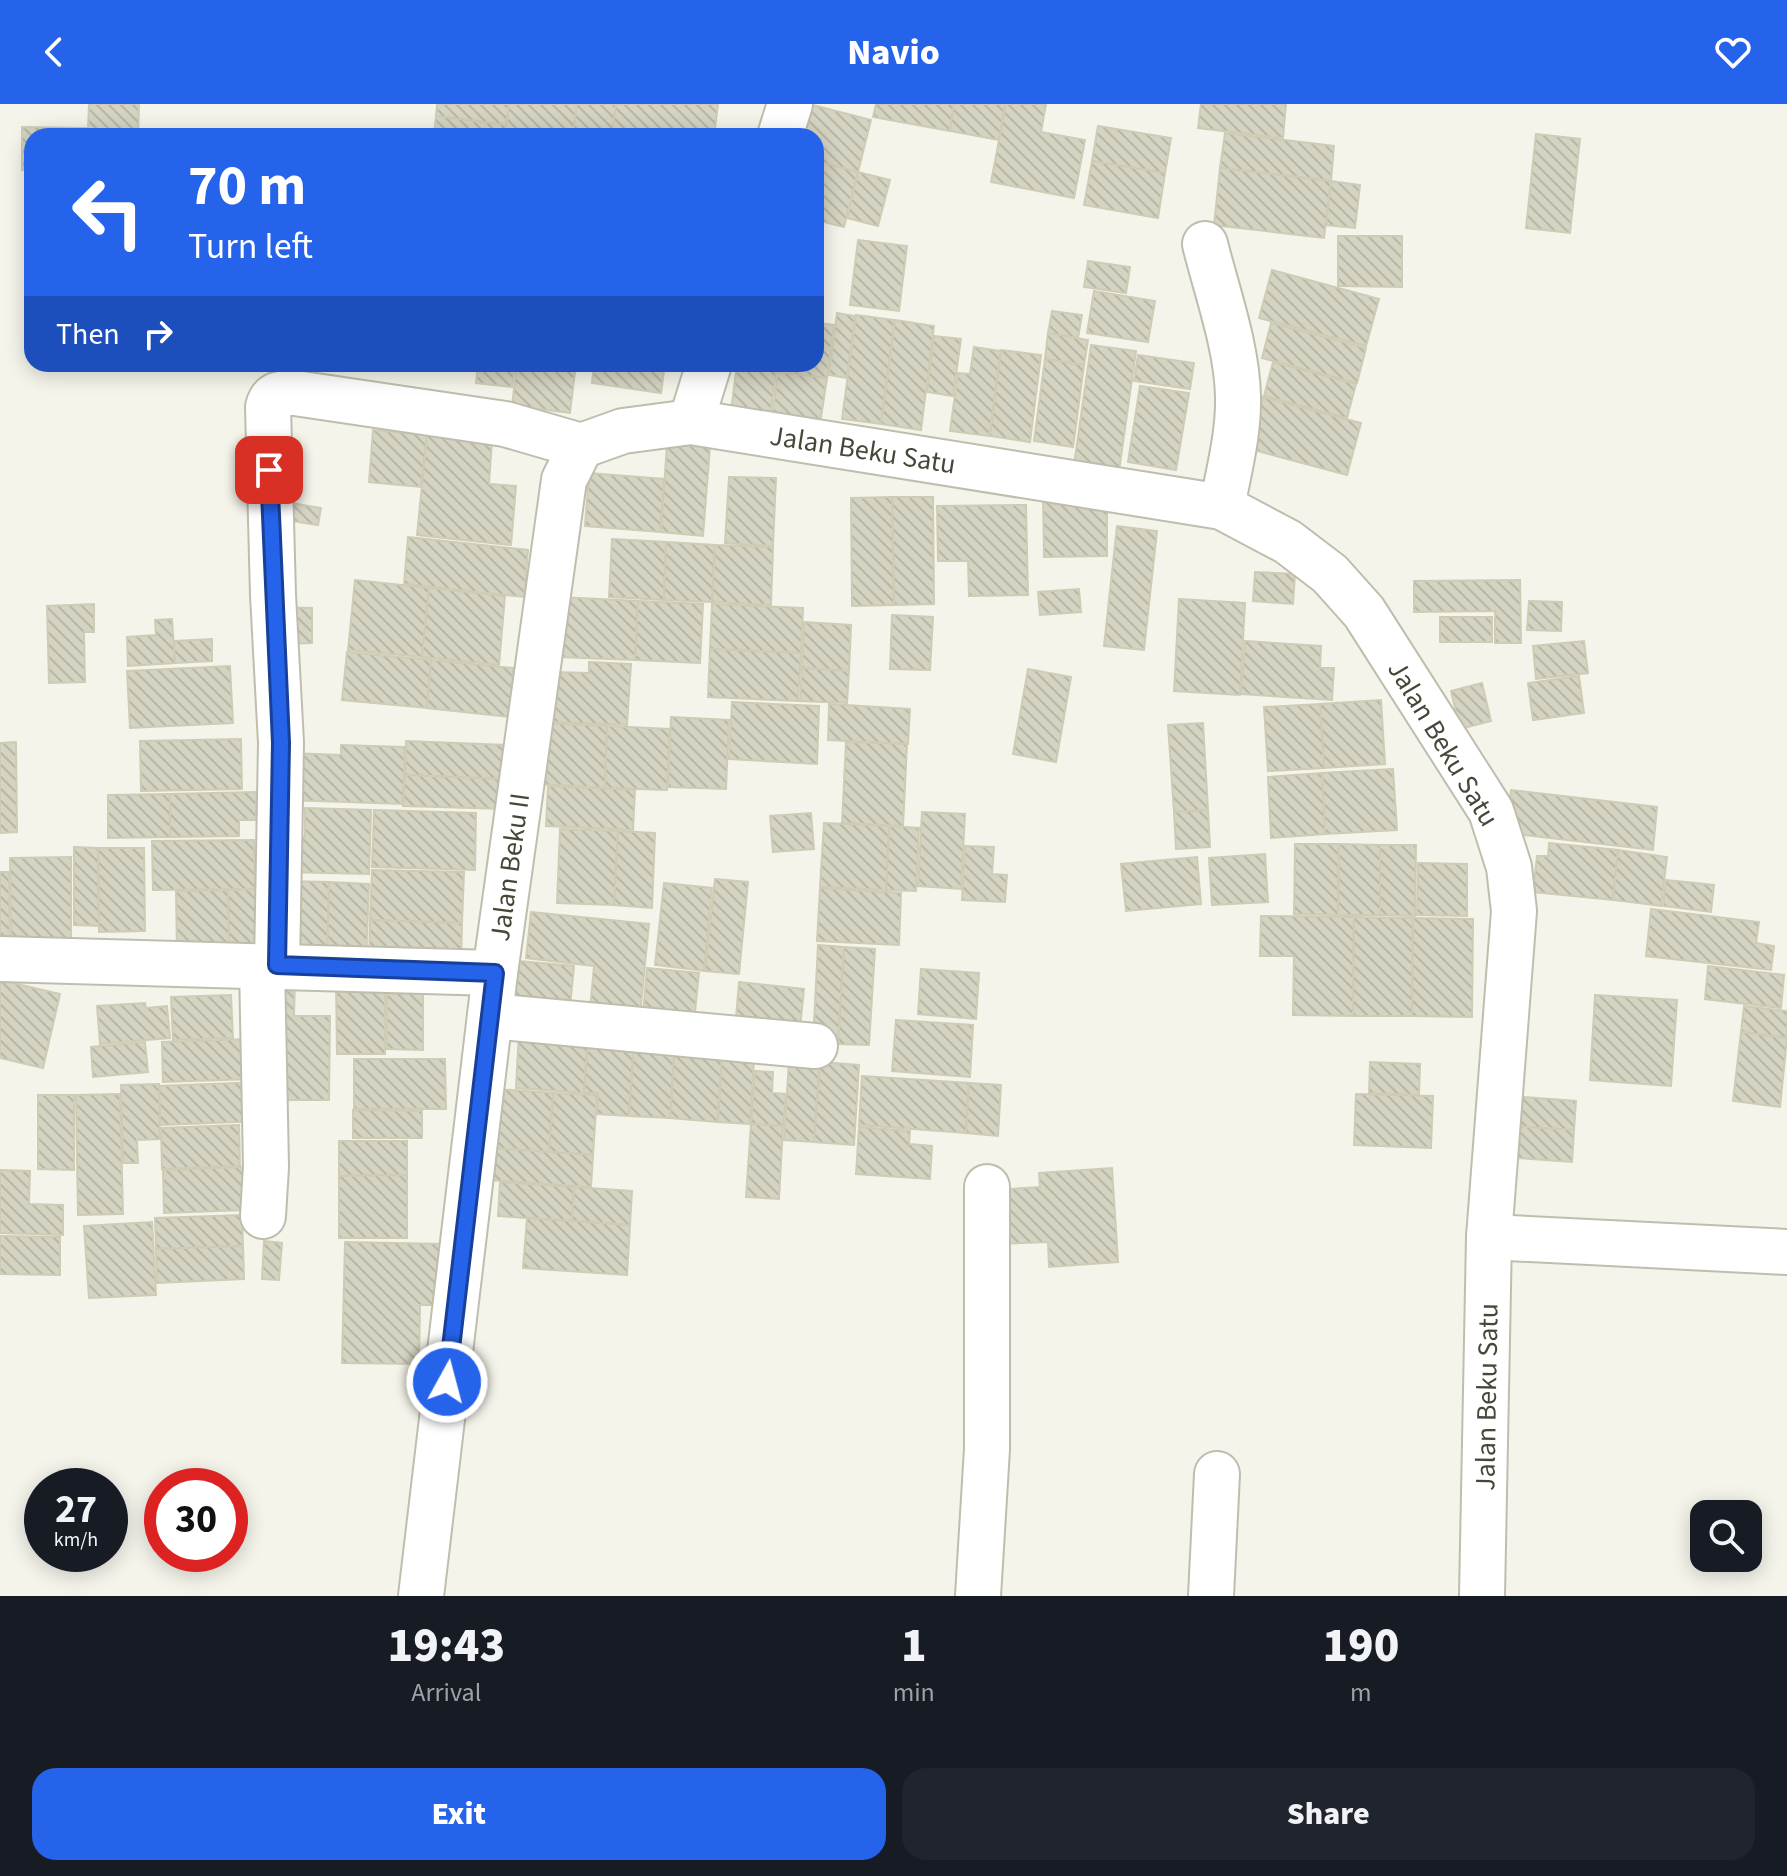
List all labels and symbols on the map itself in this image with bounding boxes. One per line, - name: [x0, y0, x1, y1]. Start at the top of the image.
- street label: Jalan Beku Satu: [767, 416, 959, 484]
- pin: [235, 436, 303, 504]
- street label: Jalan Beku Satu: [1378, 653, 1509, 834]
- street label: Jalan Beku II: [480, 791, 540, 944]
- street label: Jalan Beku Satu: [1465, 1303, 1509, 1491]
- position arrow: [405, 1340, 489, 1424]
- speed limit sign: 30: [144, 1468, 248, 1572]

